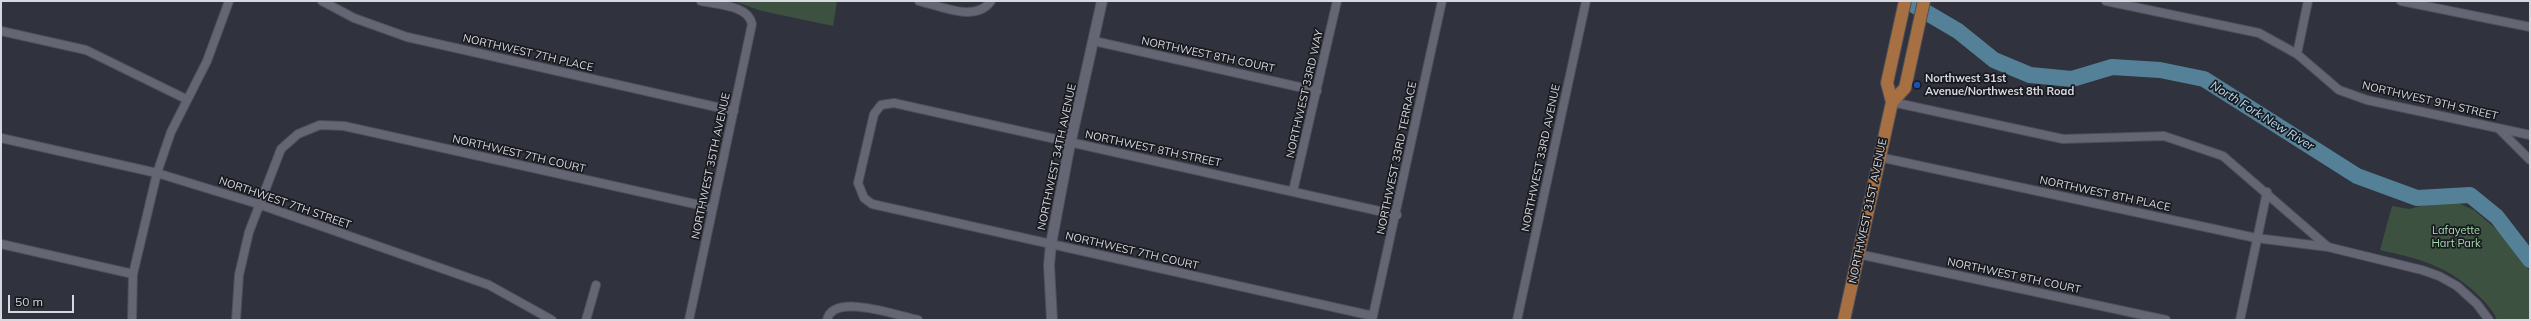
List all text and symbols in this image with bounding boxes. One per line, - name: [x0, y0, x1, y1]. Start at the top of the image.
- street label: NORTHWEST 33RD WAY: [1284, 28, 1326, 160]
- street label: NORTHWEST 7TH PLACE: [462, 32, 594, 74]
- street label: NORTHWEST 8TH COURT: [1140, 34, 1276, 76]
- place label: Northwest 31st Avenue/Northwest 8th Road: [1925, 72, 2074, 98]
- water label: North Fork New River: [2208, 78, 2316, 154]
- street label: NORTHWEST 9TH STREET: [2361, 79, 2499, 123]
- street label: NORTHWEST 33RD TERRACE: [1374, 80, 1420, 236]
- marker: Northwest 31st Avenue/Northwest 8th Road: [1912, 80, 1922, 90]
- street label: NORTHWEST 34TH AVENUE: [1035, 83, 1079, 231]
- street label: NORTHWEST 33RD AVENUE: [1519, 83, 1563, 233]
- street label: NORTHWEST 35TH AVENUE: [689, 92, 733, 240]
- street label: NORTHWEST 8TH STREET: [1084, 128, 1222, 170]
- street label: NORTHWEST 7TH COURT: [451, 132, 587, 176]
- street label: NORTHWEST 31ST AVENUE: [1846, 137, 1890, 285]
- street label: NORTHWEST 7TH STREET: [217, 174, 353, 232]
- street label: NORTHWEST 8TH PLACE: [2038, 174, 2172, 214]
- park label: Lafayette Hart Park: [2431, 224, 2481, 250]
- street label: NORTHWEST 7TH COURT: [1064, 229, 1200, 273]
- street label: NORTHWEST 8TH COURT: [1946, 255, 2082, 297]
- scale bar: [10, 287, 76, 313]
- text: 50 m: [15, 294, 43, 309]

